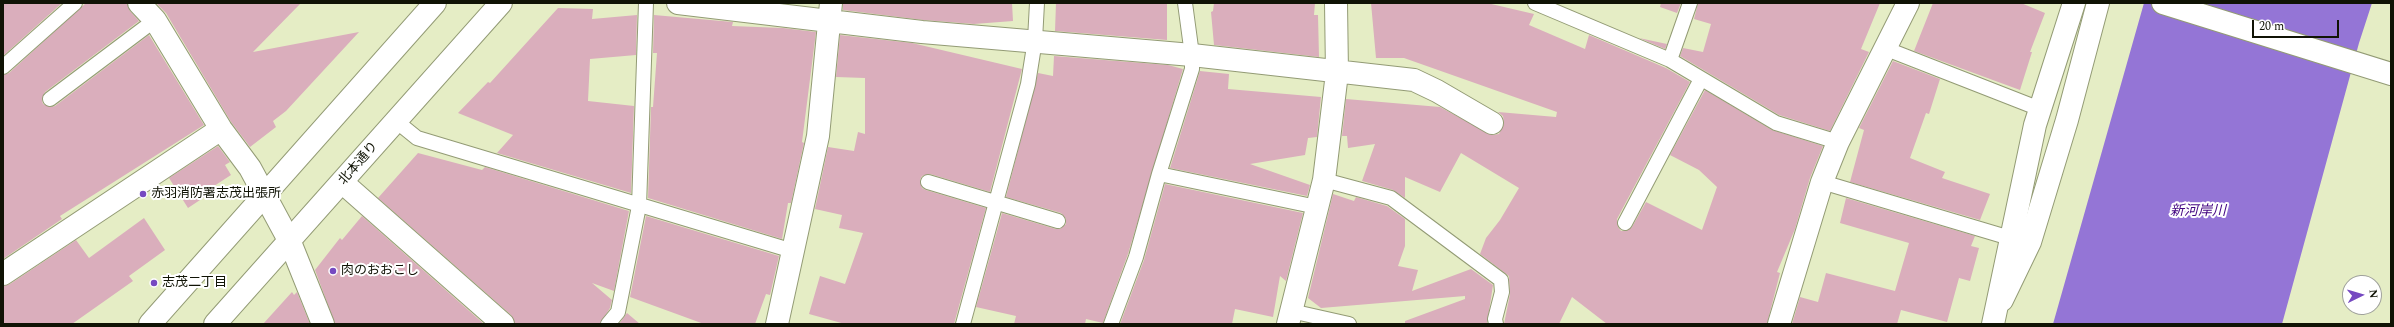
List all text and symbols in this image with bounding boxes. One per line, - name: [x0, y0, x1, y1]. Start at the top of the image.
- scale bar: [2254, 12, 2341, 38]
- text: 20 m: [2259, 17, 2284, 36]
- street label: 北本通り: [336, 139, 382, 189]
- place label: 赤羽消防署志茂出張所: [151, 186, 281, 202]
- marker: 赤羽消防署志茂出張所: [138, 189, 148, 199]
- water label: 新河岸川: [2170, 204, 2226, 220]
- place label: 肉のおおこし: [341, 263, 419, 279]
- marker: 肉のおおこし: [328, 266, 338, 276]
- place label: 志茂二丁目: [162, 275, 227, 291]
- north arrow: [2342, 275, 2382, 315]
- marker: 志茂二丁目: [149, 278, 159, 288]
- text: N: [2365, 289, 2382, 299]

